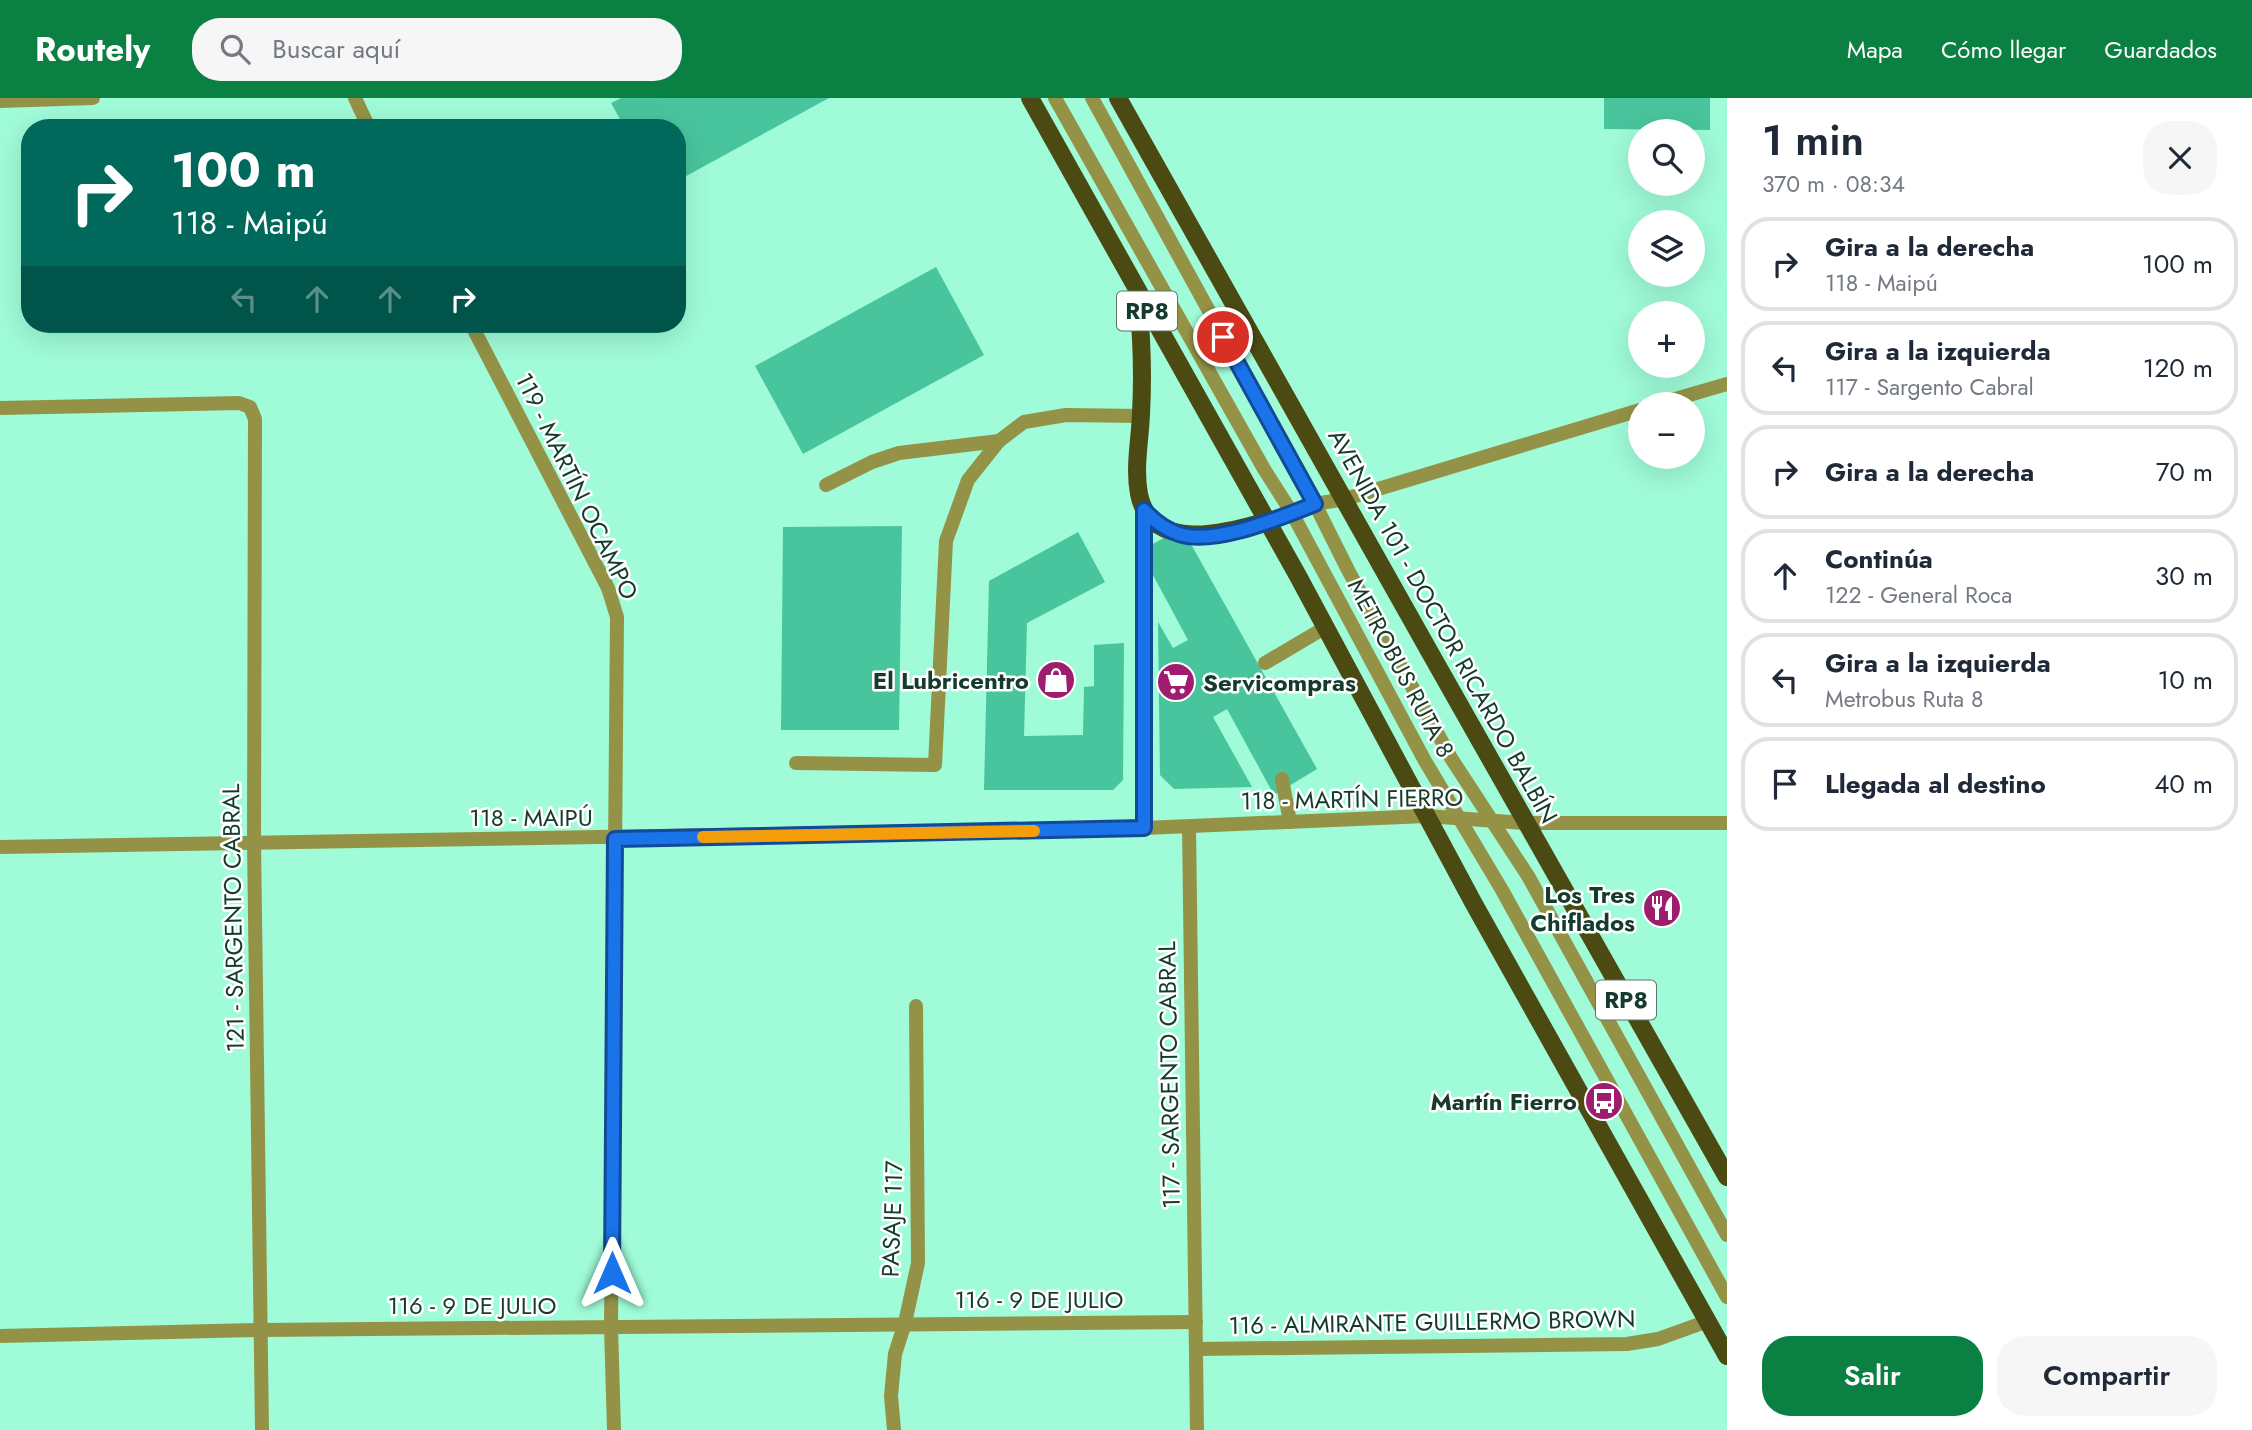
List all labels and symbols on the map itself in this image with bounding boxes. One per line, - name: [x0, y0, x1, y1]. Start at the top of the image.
- road number: RP8: [1117, 292, 1177, 330]
- pin: [1193, 307, 1253, 367]
- street label: 119 - MARTÍN OCAMPO: [507, 366, 647, 606]
- street label: AVENIDA 101 - DOCTOR RICARDO BALBÍN: [1320, 422, 1566, 830]
- street label: METROBUS RUTA 8: [1339, 572, 1463, 764]
- shop icon: El Lubricentro: [1035, 659, 1077, 701]
- supermarket icon: Servicompras: [1155, 661, 1197, 703]
- place label: El Lubricentro: [873, 663, 1029, 698]
- place label: Servicompras: [1203, 665, 1356, 700]
- street label: 118 - MARTÍN FIERRO: [1240, 780, 1464, 818]
- street label: 121 - SARGENTO CABRAL: [213, 783, 253, 1053]
- street label: 118 - MAIPÚ: [469, 800, 593, 835]
- place label: Los Tres Chiflados: [1530, 877, 1635, 940]
- restaurant icon: Los Tres Chiflados: [1641, 887, 1683, 929]
- street label: 117 - SARGENTO CABRAL: [1149, 941, 1189, 1209]
- road number: RP8: [1596, 980, 1656, 1020]
- bus stop icon: Martín Fierro: [1583, 1080, 1625, 1122]
- place label: Martín Fierro: [1430, 1084, 1577, 1119]
- street label: PASAJE 117: [872, 1160, 912, 1278]
- position arrow: [575, 1236, 649, 1310]
- street label: 116 - 9 DE JULIO: [954, 1282, 1124, 1317]
- street label: 116 - 9 DE JULIO: [387, 1288, 557, 1323]
- street label: 116 - ALMIRANTE GUILLERMO BROWN: [1228, 1301, 1636, 1343]

